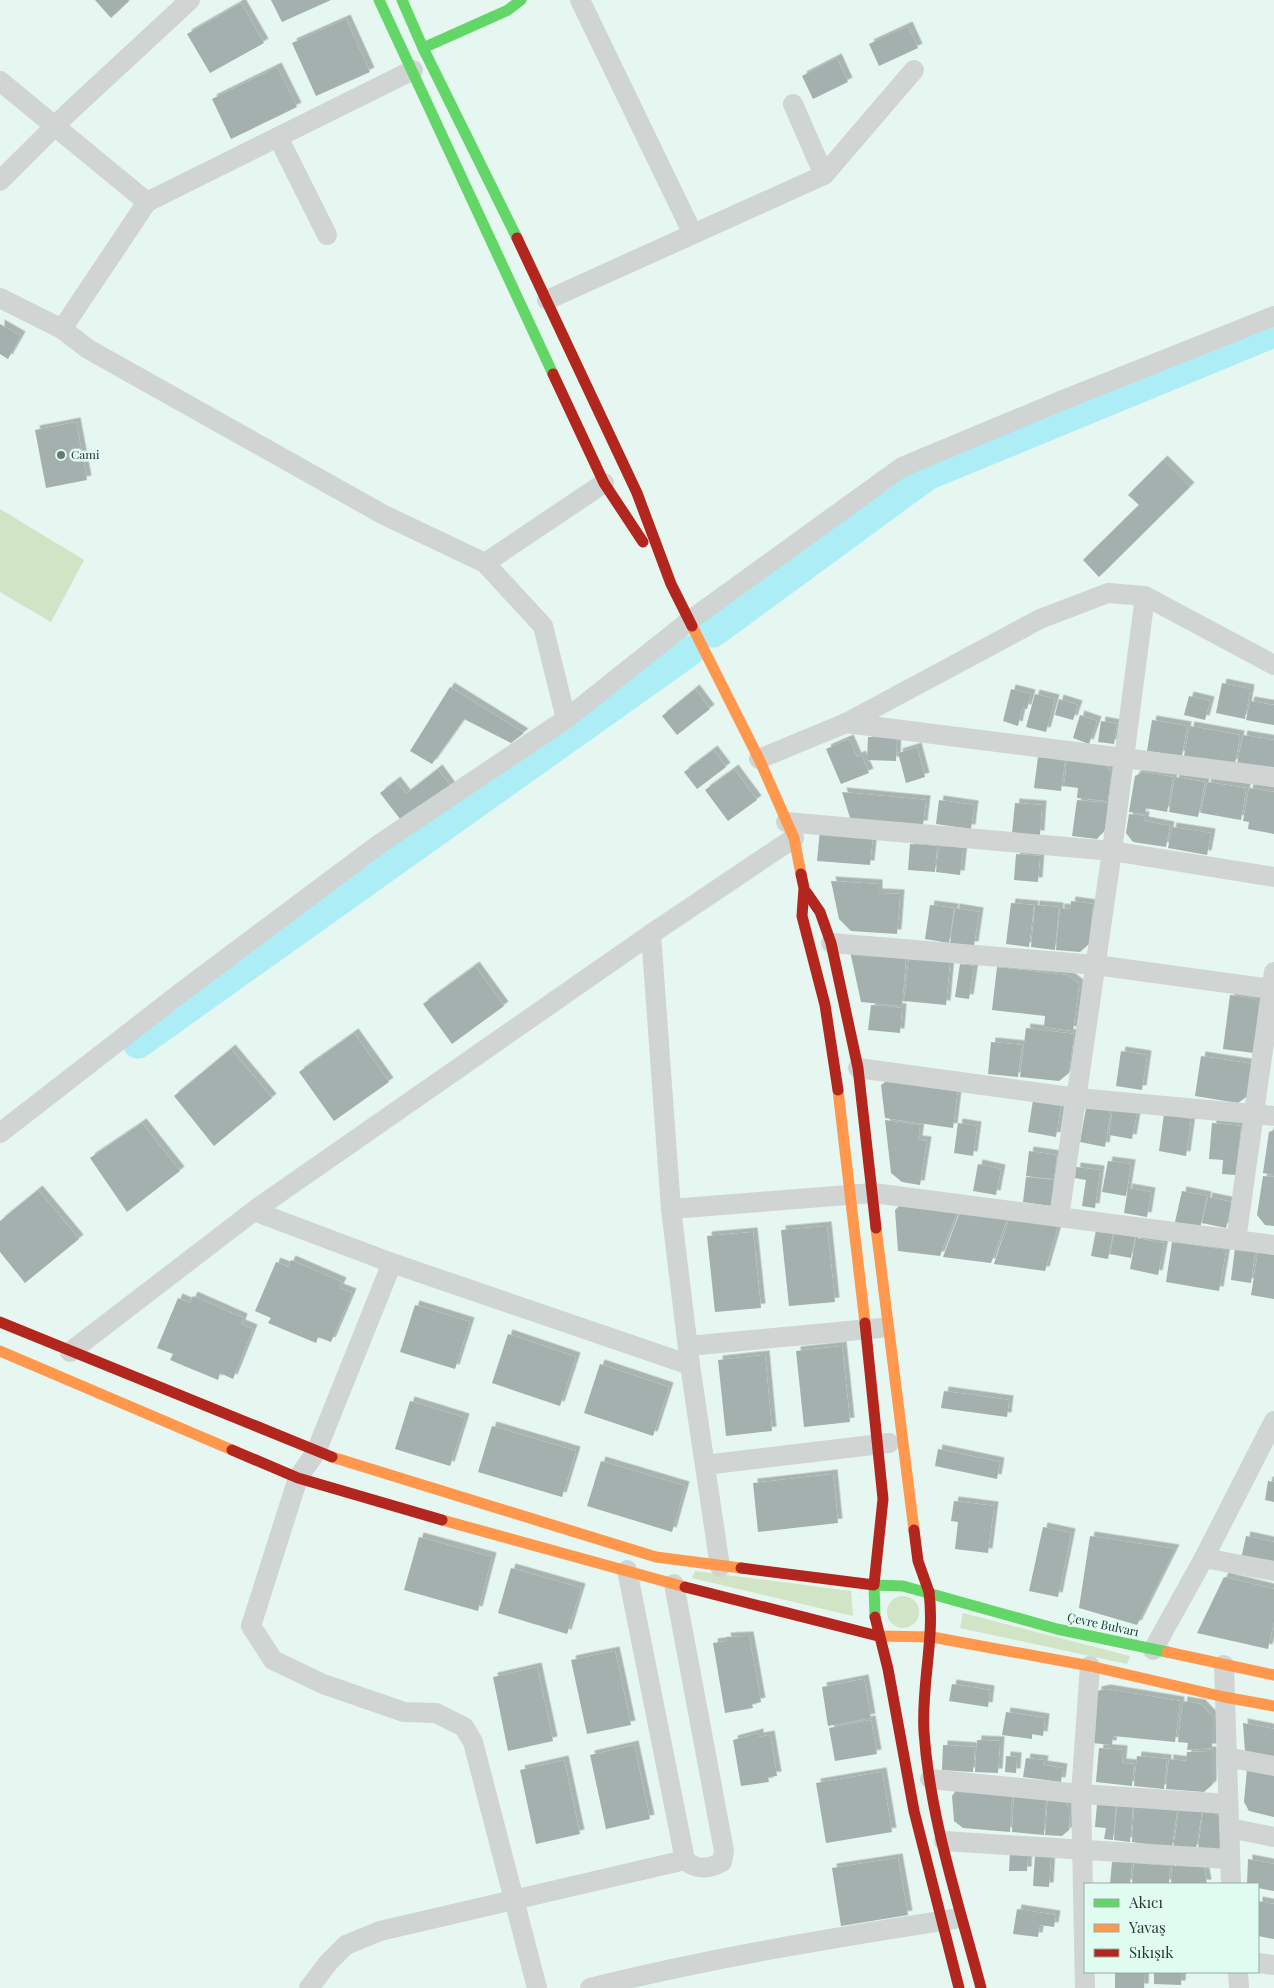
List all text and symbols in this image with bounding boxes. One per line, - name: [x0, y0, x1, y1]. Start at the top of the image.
- place label: Cami: [71, 446, 100, 462]
- marker: Cami: [55, 449, 67, 461]
- street label: Çevre Bulvarı: [1066, 1609, 1141, 1640]
- legend: [1084, 1883, 1259, 1973]
- text: Akıcı: [1128, 1892, 1163, 1912]
- text: Yavaş: [1128, 1917, 1166, 1937]
- text: Sıkışık: [1129, 1942, 1174, 1962]

